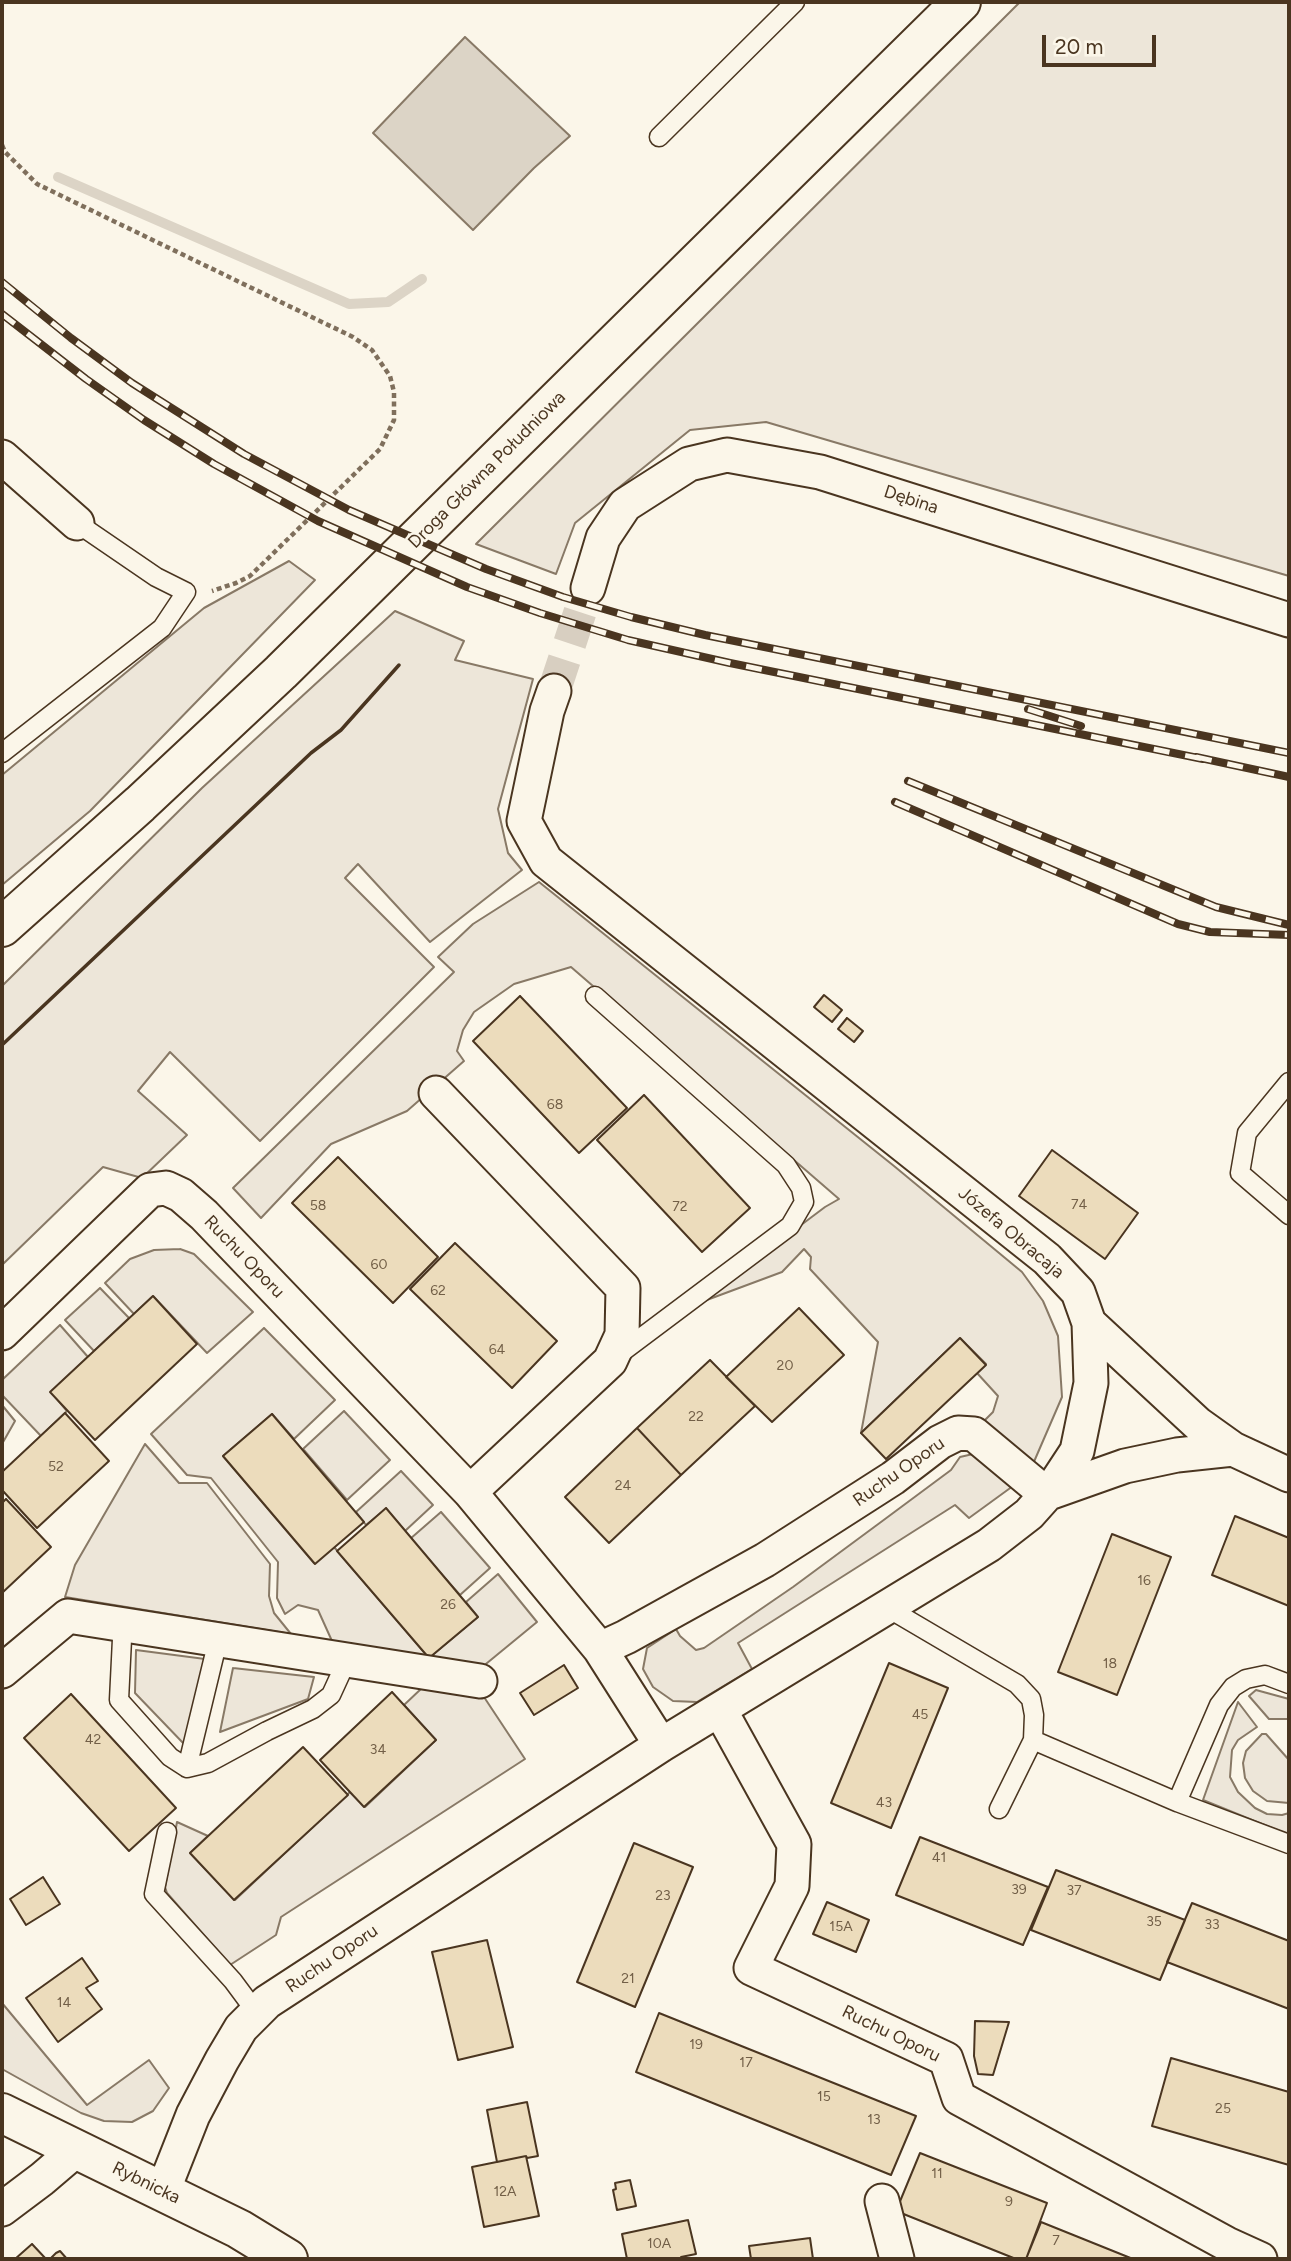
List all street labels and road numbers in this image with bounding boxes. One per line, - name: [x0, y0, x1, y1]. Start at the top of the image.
- street label: Droga Główna Południowa: [404, 387, 570, 553]
- street label: Dębina: [881, 481, 941, 519]
- street label: Józefa Obracaja: [954, 1183, 1068, 1283]
- street label: Ruchu Oporu: [199, 1211, 289, 1303]
- street label: Ruchu Oporu: [849, 1433, 949, 1511]
- street label: Ruchu Oporu: [282, 1920, 382, 1998]
- street label: Ruchu Oporu: [838, 2001, 944, 2067]
- street label: Rybnicka: [109, 2157, 183, 2209]

